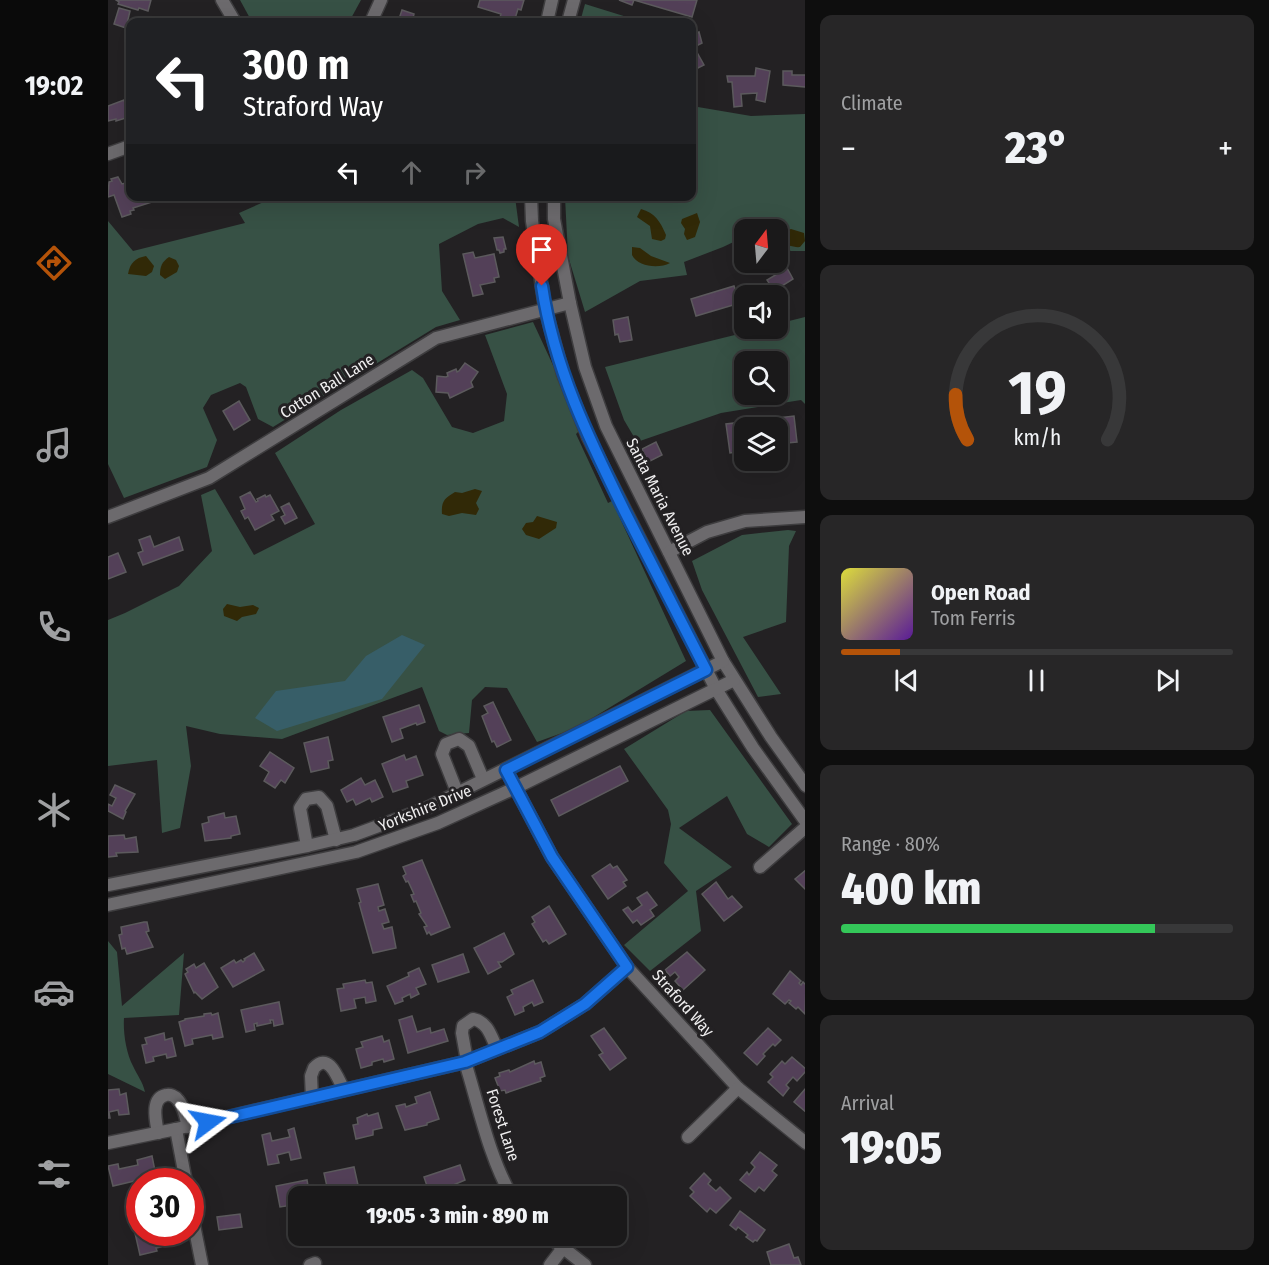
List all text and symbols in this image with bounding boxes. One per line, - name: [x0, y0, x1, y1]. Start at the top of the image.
- text: 300 m: [243, 40, 350, 90]
- icon: left: [144, 42, 222, 120]
- text: 19:02: [25, 70, 83, 102]
- text: Straford Way: [243, 91, 383, 123]
- text: Climate: [841, 91, 903, 115]
- text: 23°: [1005, 121, 1069, 175]
- text: −: [841, 129, 856, 169]
- text: +: [1218, 129, 1233, 169]
- icon: left: [332, 156, 365, 189]
- icon: ahead: [395, 156, 428, 189]
- icon: right: [458, 156, 491, 189]
- north arrow: [734, 219, 788, 273]
- map controls: [734, 219, 788, 471]
- pin: [516, 224, 567, 286]
- icon: arrive: [525, 233, 558, 266]
- icon: directions: [33, 242, 75, 284]
- button: sound: [734, 285, 788, 339]
- street label: Cotton Ball Lane: [277, 350, 377, 422]
- button: search: [734, 351, 788, 405]
- text: 19: [1008, 356, 1066, 431]
- button: layers: [734, 417, 788, 471]
- icon: music: [33, 424, 75, 466]
- text: km/h: [1013, 425, 1061, 451]
- street label: Santa Maria Avenue: [622, 435, 698, 559]
- text: Open Road: [931, 579, 1031, 606]
- icon: phone: [33, 606, 75, 648]
- text: Tom Ferris: [931, 606, 1015, 630]
- icon: previous: [890, 664, 923, 697]
- icon: pause: [1020, 664, 1053, 697]
- icon: next: [1151, 664, 1184, 697]
- street label: Yorkshire Drive: [376, 781, 474, 835]
- icon: climate: [33, 789, 75, 831]
- text: Range · 80%: [841, 832, 940, 856]
- text: 400 km: [841, 862, 981, 916]
- street label: Straford Way: [648, 966, 718, 1041]
- icon: car: [33, 971, 75, 1013]
- street label: Forest Lane: [482, 1086, 524, 1164]
- position arrow: [176, 1090, 240, 1154]
- text: Arrival: [841, 1091, 894, 1115]
- text: 19:05: [841, 1121, 942, 1175]
- icon: filters: [33, 1153, 75, 1195]
- speed limit sign: 30: [126, 1168, 204, 1246]
- text: 19:05 · 3 min · 890 m: [366, 1202, 549, 1229]

